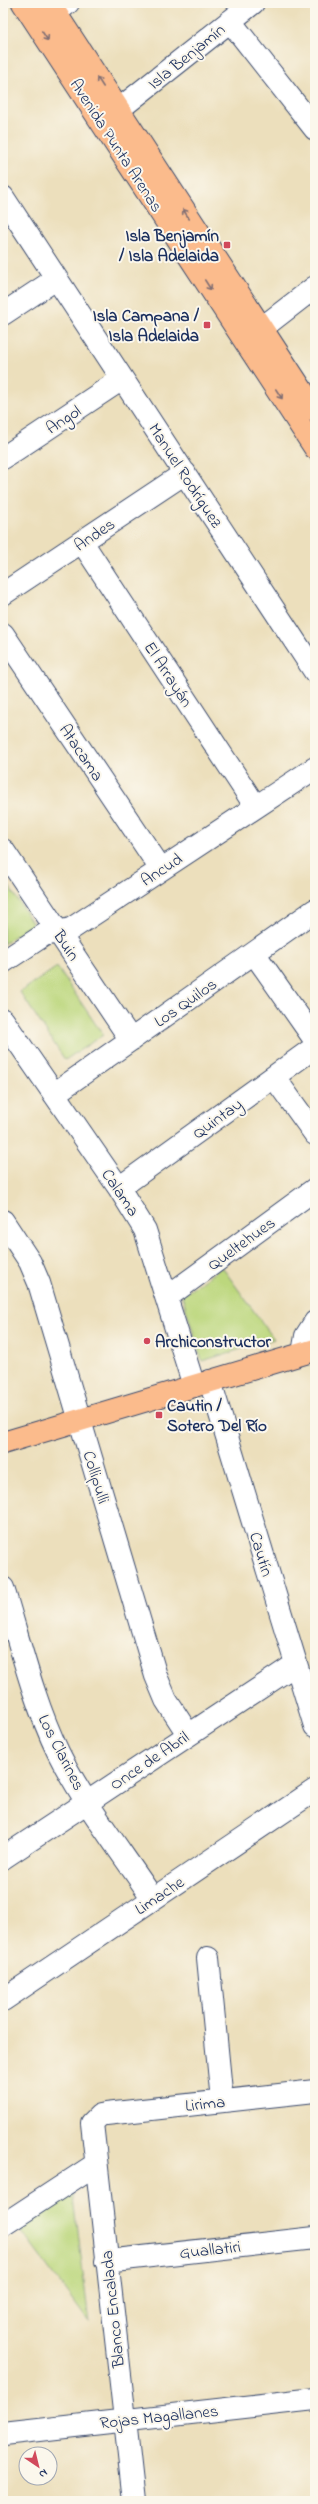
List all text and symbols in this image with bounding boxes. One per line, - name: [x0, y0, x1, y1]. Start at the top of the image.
- street label: Isla Benjamín: [143, 18, 231, 96]
- one-way arrow: [41, 30, 49, 41]
- street label: Avenida Punta Arenas: [63, 74, 168, 218]
- one-way arrow: [96, 76, 104, 87]
- one-way arrow: [182, 208, 190, 220]
- place label: Isla Benjamín / Isla Adelaida: [118, 224, 220, 269]
- marker: Isla Benjamín / Isla Adelaida: [222, 240, 232, 250]
- one-way arrow: [204, 279, 212, 290]
- place label: Isla Campana / Isla Adelaida: [93, 304, 200, 349]
- marker: Isla Campana / Isla Adelaida: [202, 320, 212, 330]
- one-way arrow: [275, 388, 284, 399]
- street label: Angol: [41, 399, 88, 443]
- street label: Manuel Rodríguez: [140, 418, 229, 535]
- street label: Andes: [69, 512, 120, 558]
- street label: El Arrayán: [136, 637, 198, 713]
- street label: Atacama: [52, 719, 109, 787]
- street label: Ancud: [136, 847, 188, 893]
- street label: Buin: [46, 925, 85, 966]
- street label: Los Quilos: [149, 972, 223, 1034]
- street label: Quintay: [188, 1093, 249, 1147]
- street label: Calama: [95, 1164, 145, 1222]
- street label: Queltehues: [203, 1211, 281, 1277]
- place label: Archiconstructor: [155, 1330, 272, 1355]
- marker: Archiconstructor: [142, 1336, 152, 1346]
- place label: Cautin / Sotero Del Río: [167, 1394, 267, 1439]
- marker: Cautin / Sotero Del Río: [154, 1410, 164, 1420]
- street label: Collipulli: [76, 1448, 115, 1507]
- street label: Cautín: [242, 1529, 279, 1580]
- street label: Los Clarines: [31, 1710, 91, 1795]
- street label: Once de Abril: [105, 1725, 195, 1797]
- street label: Limache: [130, 1870, 190, 1922]
- street label: Lirima: [184, 2090, 226, 2119]
- street label: Guallatiri: [178, 2235, 242, 2266]
- street label: Blanco Encalada: [95, 2249, 132, 2370]
- street label: Rojas Magallanes: [99, 2399, 220, 2438]
- north arrow: [18, 2446, 58, 2486]
- text: N: [36, 2465, 51, 2482]

